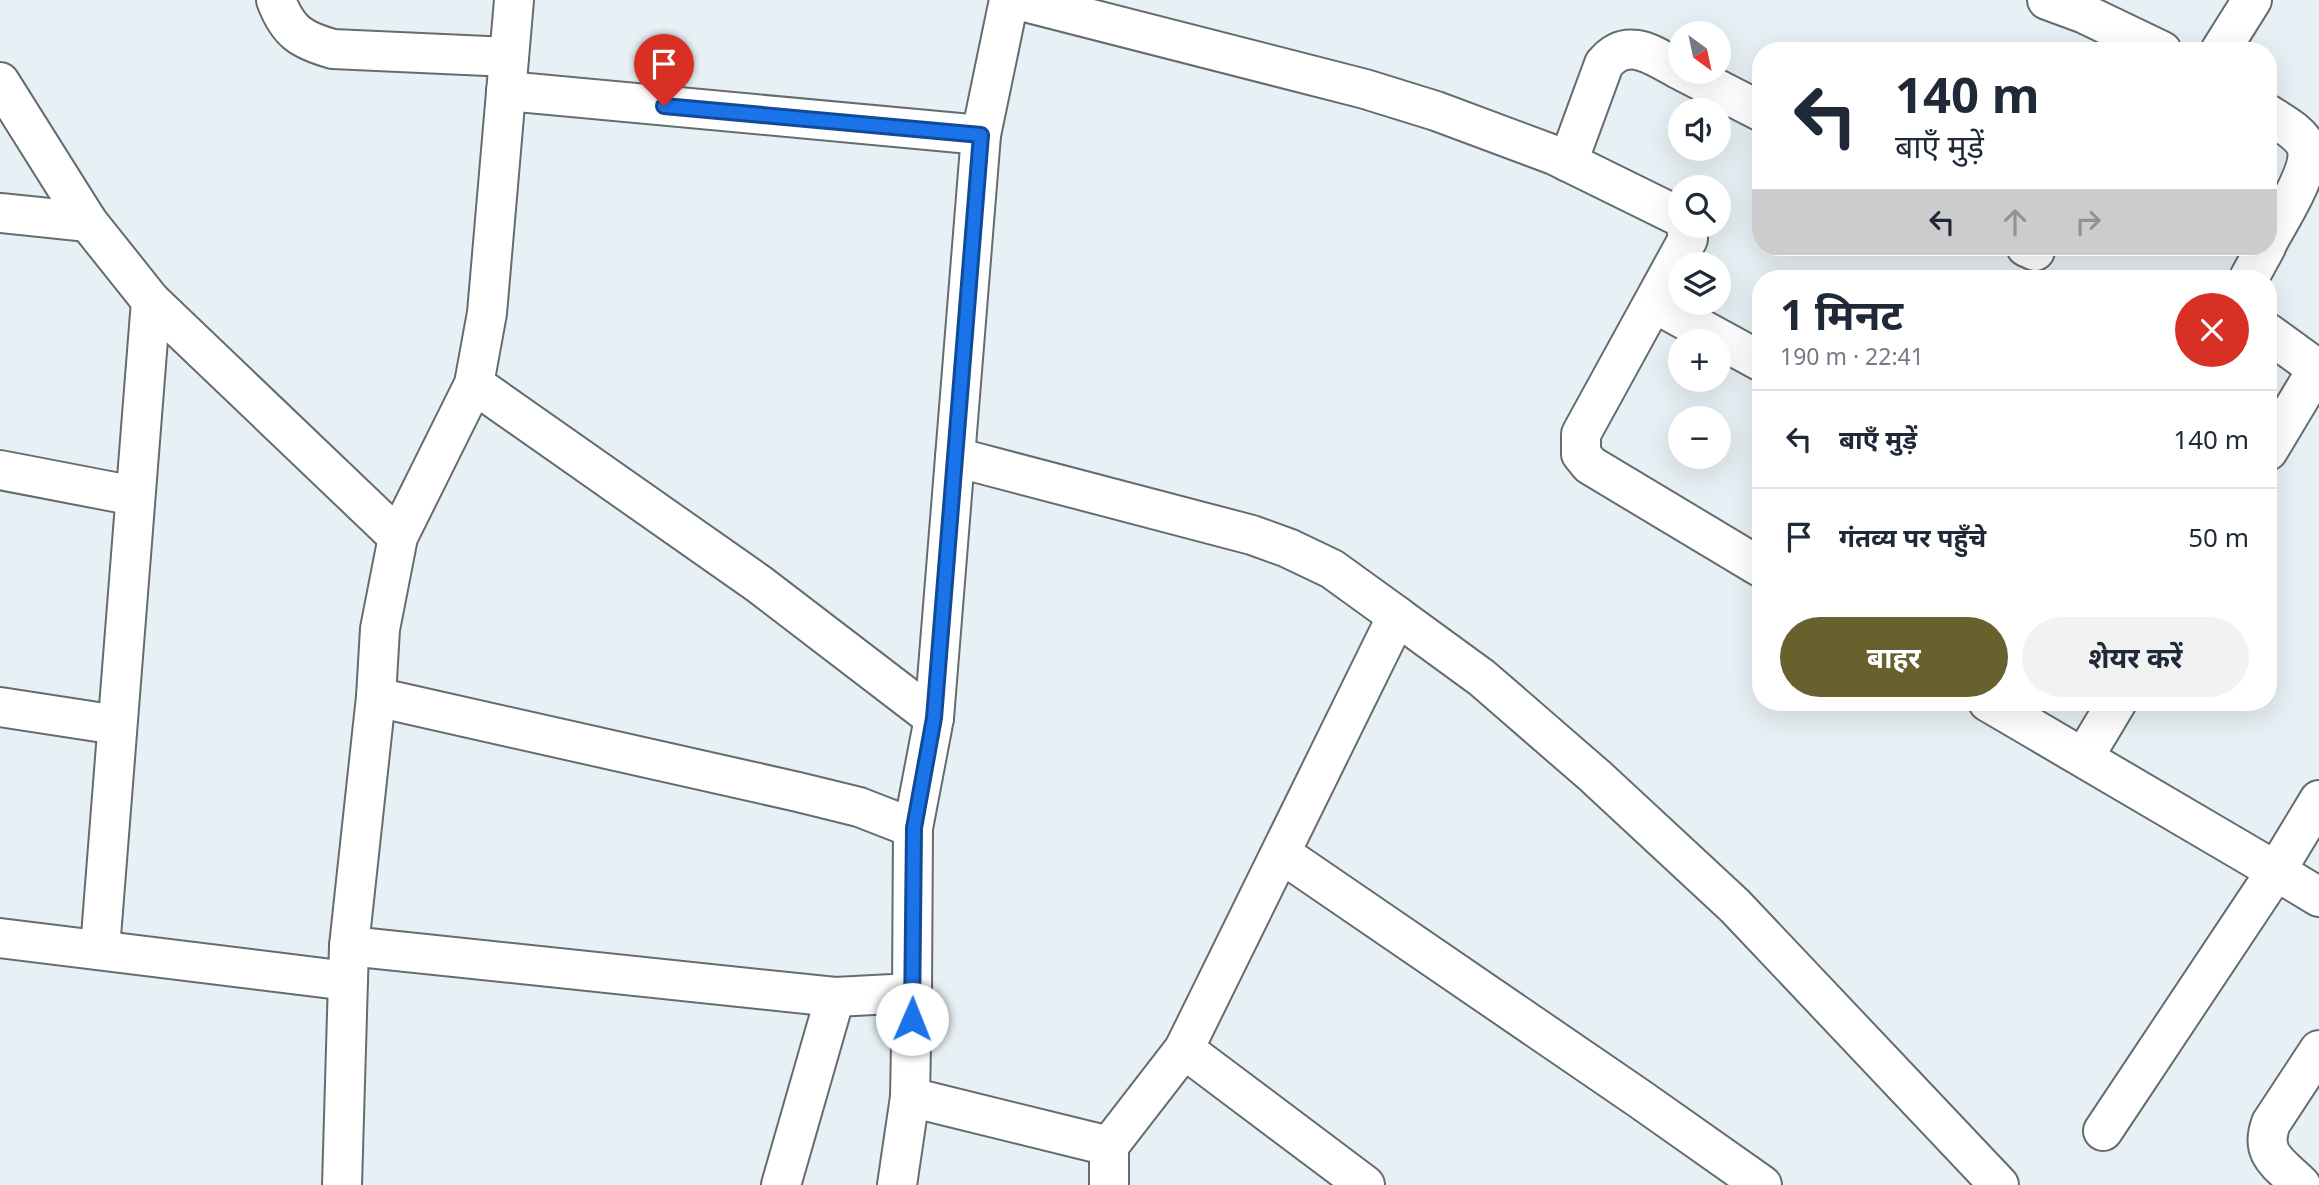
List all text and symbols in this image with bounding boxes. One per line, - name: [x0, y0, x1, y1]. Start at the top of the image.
- north arrow: [1668, 21, 1731, 84]
- map controls: [1668, 21, 1731, 469]
- pin: [634, 34, 694, 106]
- icon: arrive: [645, 45, 683, 83]
- text: 140 m: [1895, 61, 2040, 127]
- icon: left: [1780, 70, 1871, 161]
- button: sound: [1668, 98, 1731, 161]
- text: बाएँ मुड़ें: [1895, 124, 1984, 167]
- button: search: [1668, 175, 1731, 238]
- icon: left: [1923, 203, 1961, 241]
- icon: ahead: [1996, 203, 2034, 241]
- icon: right: [2069, 203, 2107, 241]
- button: layers: [1668, 252, 1731, 315]
- text: 1 मिनट: [1780, 285, 1903, 342]
- button: close: [2175, 293, 2249, 367]
- button: +: [1668, 329, 1731, 392]
- text: 190 m · 22:41: [1780, 340, 1924, 372]
- button: −: [1668, 406, 1731, 469]
- icon: left: [1780, 420, 1818, 458]
- text: बाएँ मुड़ें: [1839, 421, 1917, 457]
- text: 140 m: [2173, 421, 2249, 457]
- icon: arrive: [1780, 518, 1818, 556]
- text: गंतव्य पर पहुँचे: [1839, 519, 1986, 555]
- text: 50 m: [2188, 519, 2249, 555]
- button: बाहर: [1780, 617, 2008, 697]
- button: शेयर करें: [2022, 617, 2249, 697]
- position arrow: [875, 982, 949, 1056]

